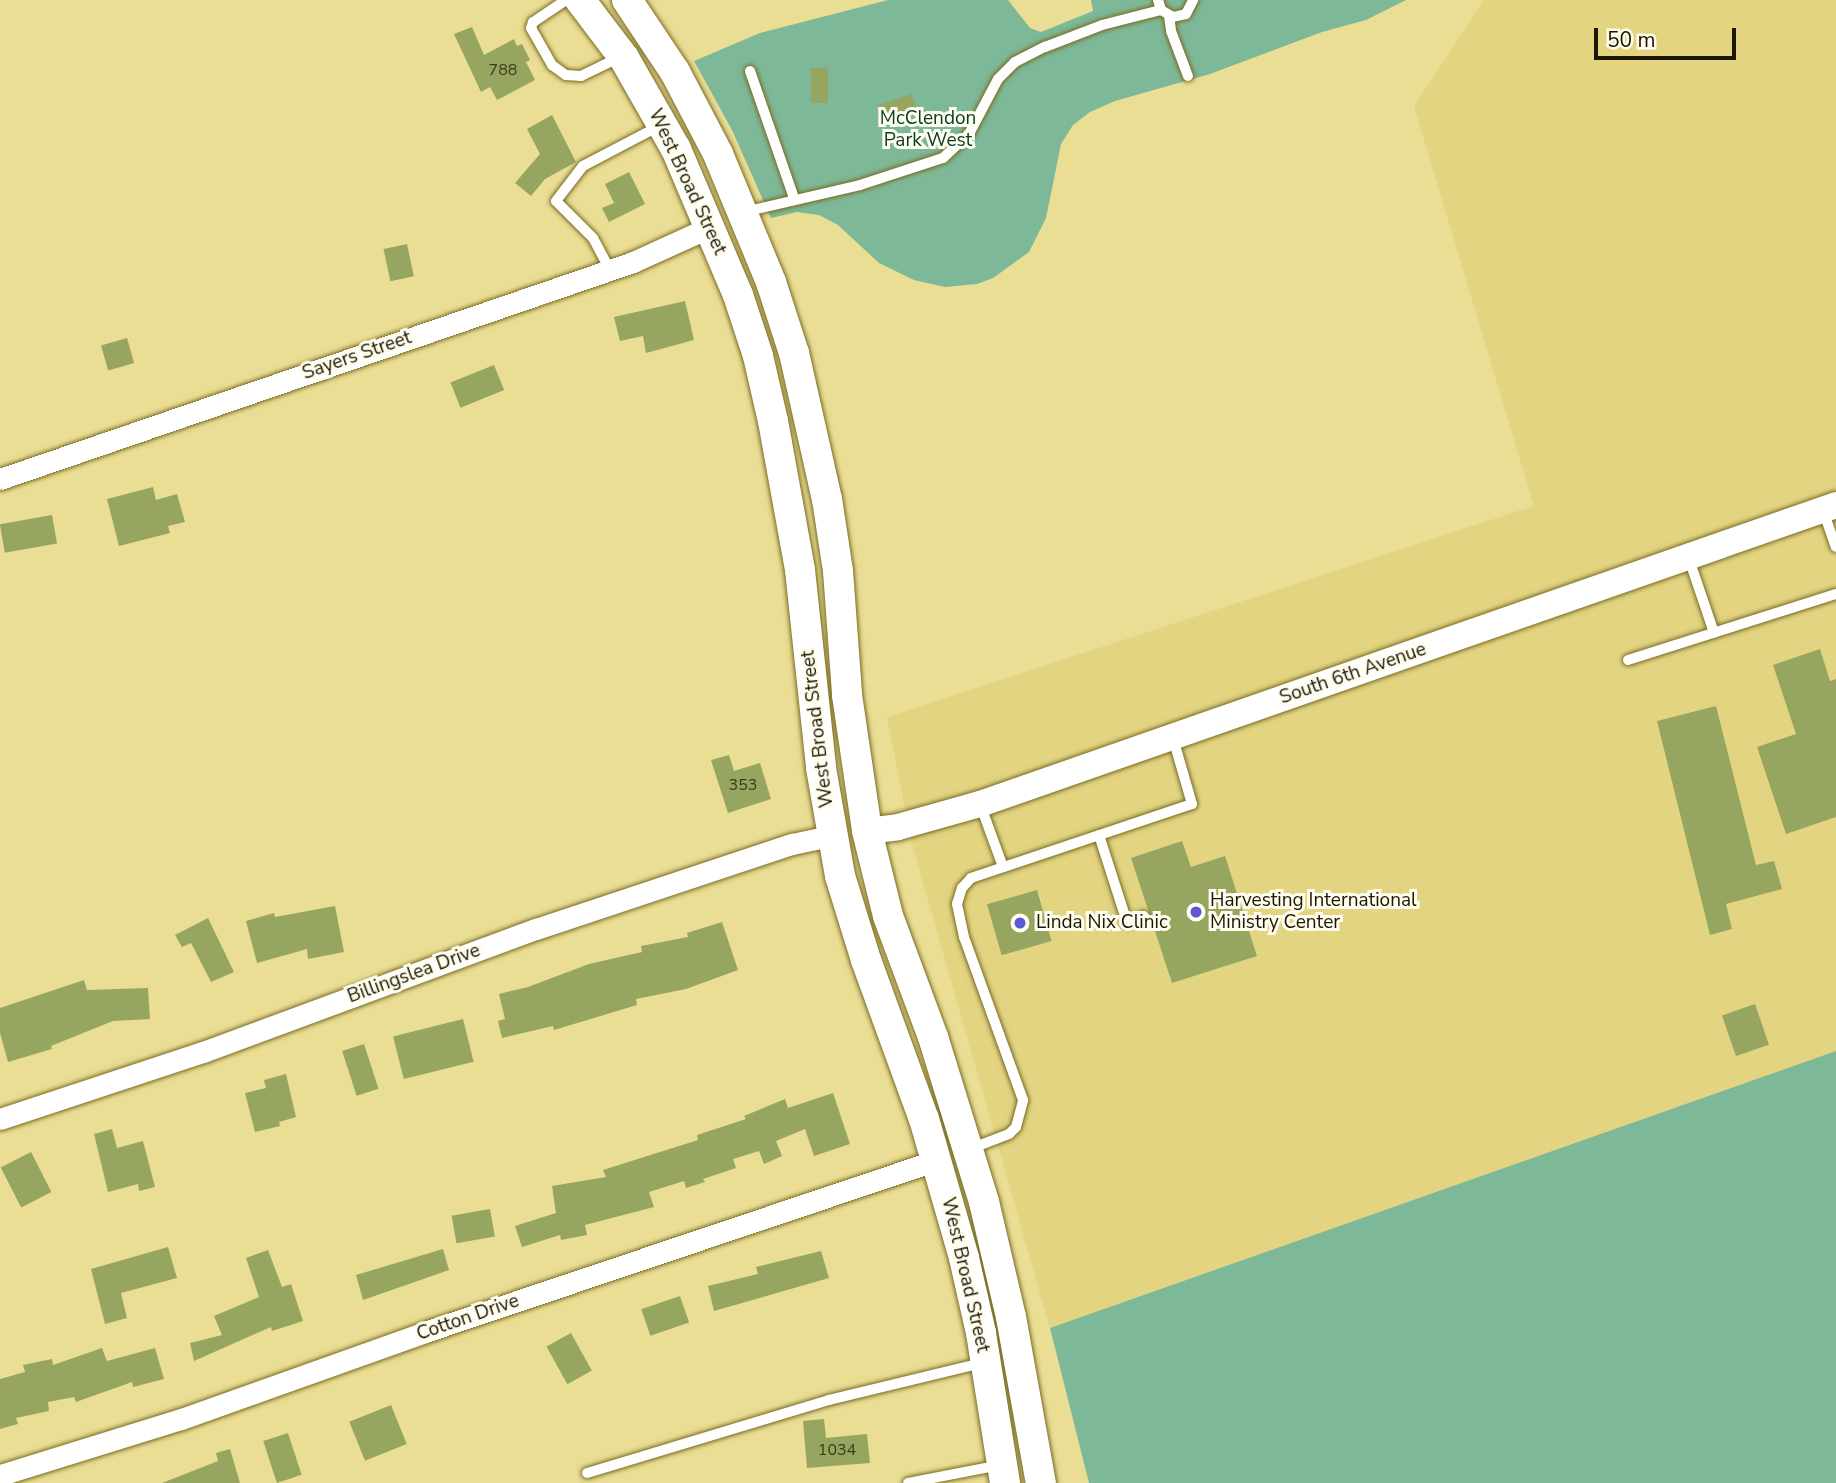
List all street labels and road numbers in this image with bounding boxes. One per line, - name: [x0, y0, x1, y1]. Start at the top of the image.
- street label: West Broad Street: [643, 105, 731, 259]
- street label: Sayers Street: [299, 327, 415, 385]
- street label: South 6th Avenue: [1277, 638, 1429, 710]
- street label: West Broad Street: [797, 649, 839, 809]
- street label: Billingslea Drive: [344, 939, 484, 1009]
- street label: West Broad Street: [936, 1195, 994, 1355]
- street label: Cotton Drive: [414, 1290, 522, 1346]

